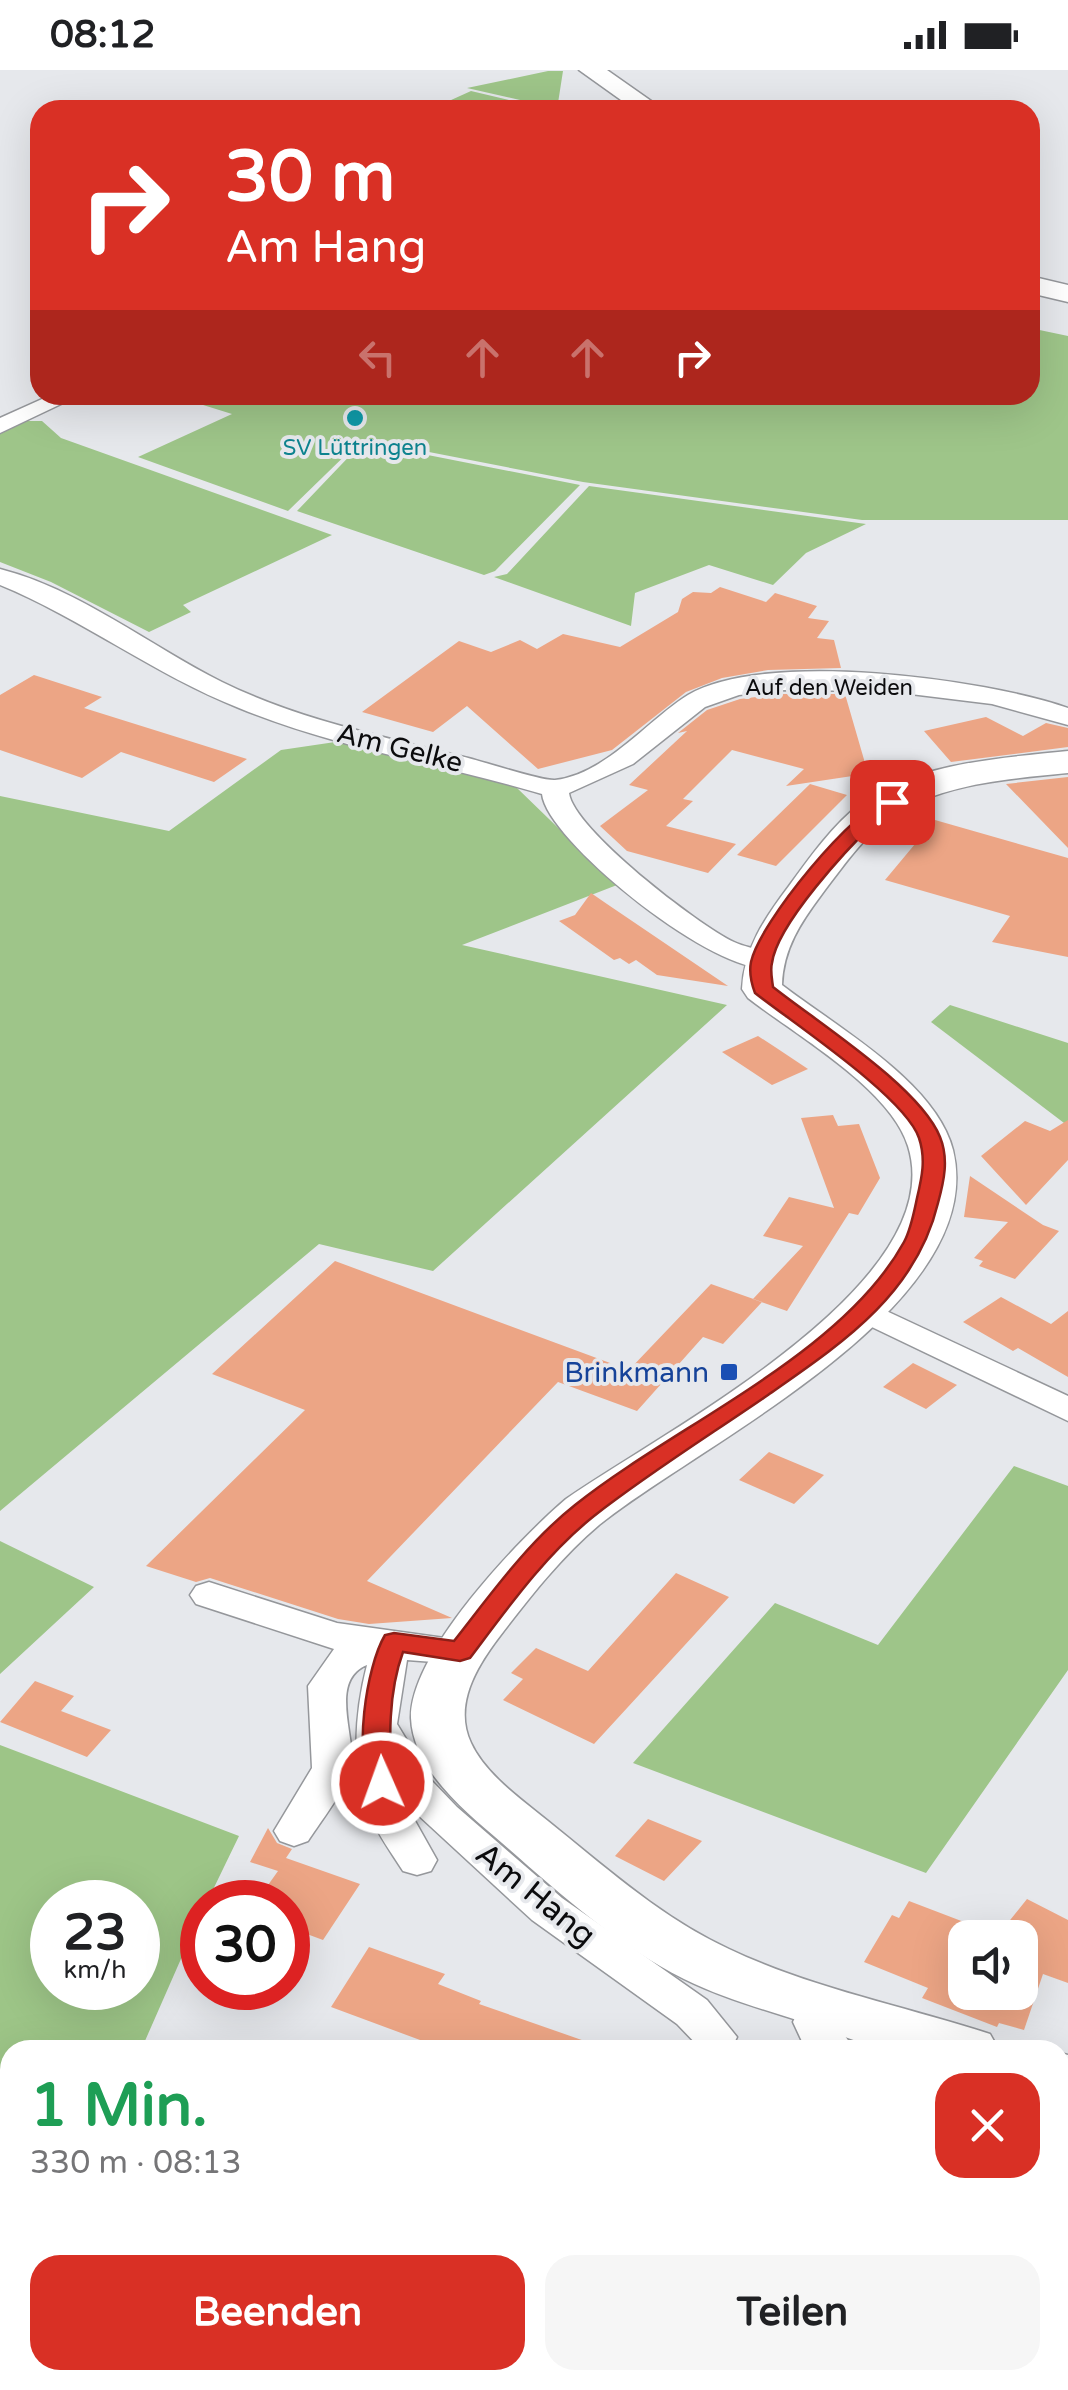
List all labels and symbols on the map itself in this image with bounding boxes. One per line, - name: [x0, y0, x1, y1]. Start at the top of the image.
- marker: SV Lüttringen: [344, 407, 366, 429]
- place label: SV Lüttringen: [283, 435, 427, 461]
- street label: Auf den Weiden: [745, 675, 913, 701]
- street label: Am Gelke: [333, 716, 466, 780]
- pin: [850, 760, 935, 845]
- place label: Brinkmann: [564, 1356, 709, 1390]
- marker: Brinkmann: [718, 1361, 740, 1383]
- position arrow: [330, 1731, 434, 1835]
- street label: Am Hang: [468, 1835, 603, 1955]
- speed limit sign: 30: [180, 1880, 310, 2010]

